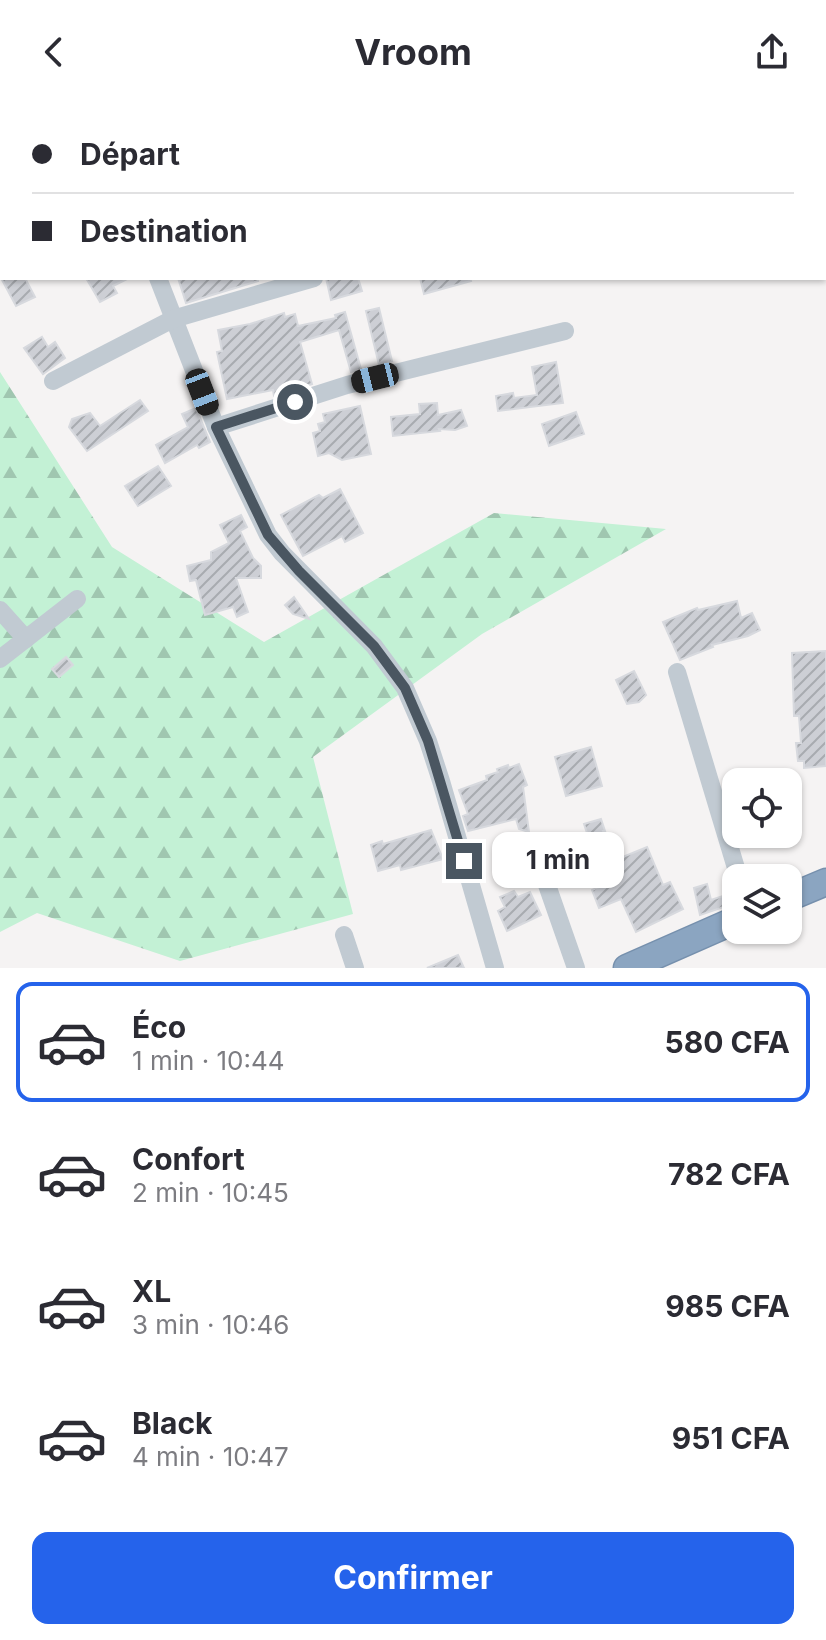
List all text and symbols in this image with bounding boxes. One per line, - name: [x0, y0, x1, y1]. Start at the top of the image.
- icon: back: [32, 30, 76, 74]
- text: Vroom: [354, 30, 472, 74]
- icon: share: [750, 30, 794, 74]
- text: Départ: [80, 136, 180, 172]
- text: Destination: [80, 213, 248, 249]
- car: [349, 361, 401, 395]
- car: [182, 365, 222, 419]
- route start: [277, 384, 313, 420]
- map controls: [722, 768, 802, 944]
- button: locate: [722, 768, 802, 848]
- callout: 1 min: [492, 833, 624, 889]
- route end: [446, 843, 482, 879]
- text: 1 min: [526, 844, 590, 875]
- button: layers: [722, 864, 802, 944]
- icon: car: [36, 1006, 108, 1078]
- text: Éco: [132, 1009, 186, 1045]
- text: 580 CFA: [664, 1024, 790, 1060]
- text: 1 min · 10:44: [132, 1045, 285, 1076]
- icon: car: [36, 1138, 108, 1210]
- text: Confort: [132, 1141, 245, 1177]
- text: 782 CFA: [668, 1156, 790, 1192]
- text: 2 min · 10:45: [132, 1177, 289, 1208]
- icon: car: [36, 1270, 108, 1342]
- text: XL: [132, 1273, 171, 1309]
- text: 985 CFA: [665, 1288, 790, 1324]
- text: 3 min · 10:46: [132, 1309, 289, 1340]
- icon: car: [36, 1402, 108, 1474]
- text: Black: [132, 1405, 212, 1441]
- text: 951 CFA: [672, 1420, 790, 1456]
- text: 4 min · 10:47: [132, 1441, 289, 1472]
- button: Confirmer: [32, 1532, 794, 1624]

